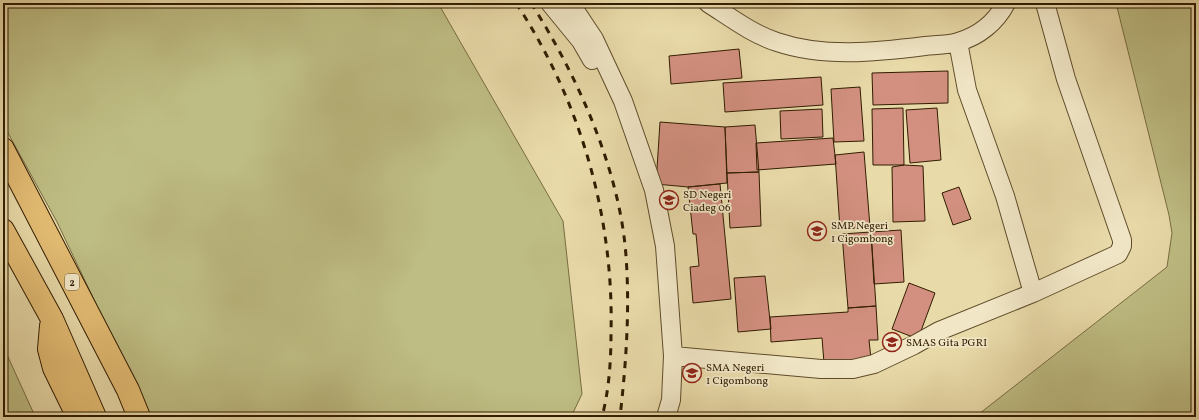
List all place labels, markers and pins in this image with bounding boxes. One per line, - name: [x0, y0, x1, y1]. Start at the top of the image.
- place label: SD Negeri Ciadeg 06: [683, 188, 731, 216]
- school or university icon: SD Negeri Ciadeg 06: [658, 189, 680, 211]
- place label: SMP Negeri 1 Cigombong: [831, 219, 894, 247]
- school or university icon: SMP Negeri 1 Cigombong: [806, 220, 828, 242]
- school or university icon: SMAS Gita PGRI: [881, 331, 903, 353]
- place label: SMAS Gita PGRI: [906, 336, 987, 351]
- place label: SMA Negeri 1 Cigombong: [706, 361, 769, 389]
- school or university icon: SMA Negeri 1 Cigombong: [681, 362, 703, 384]

